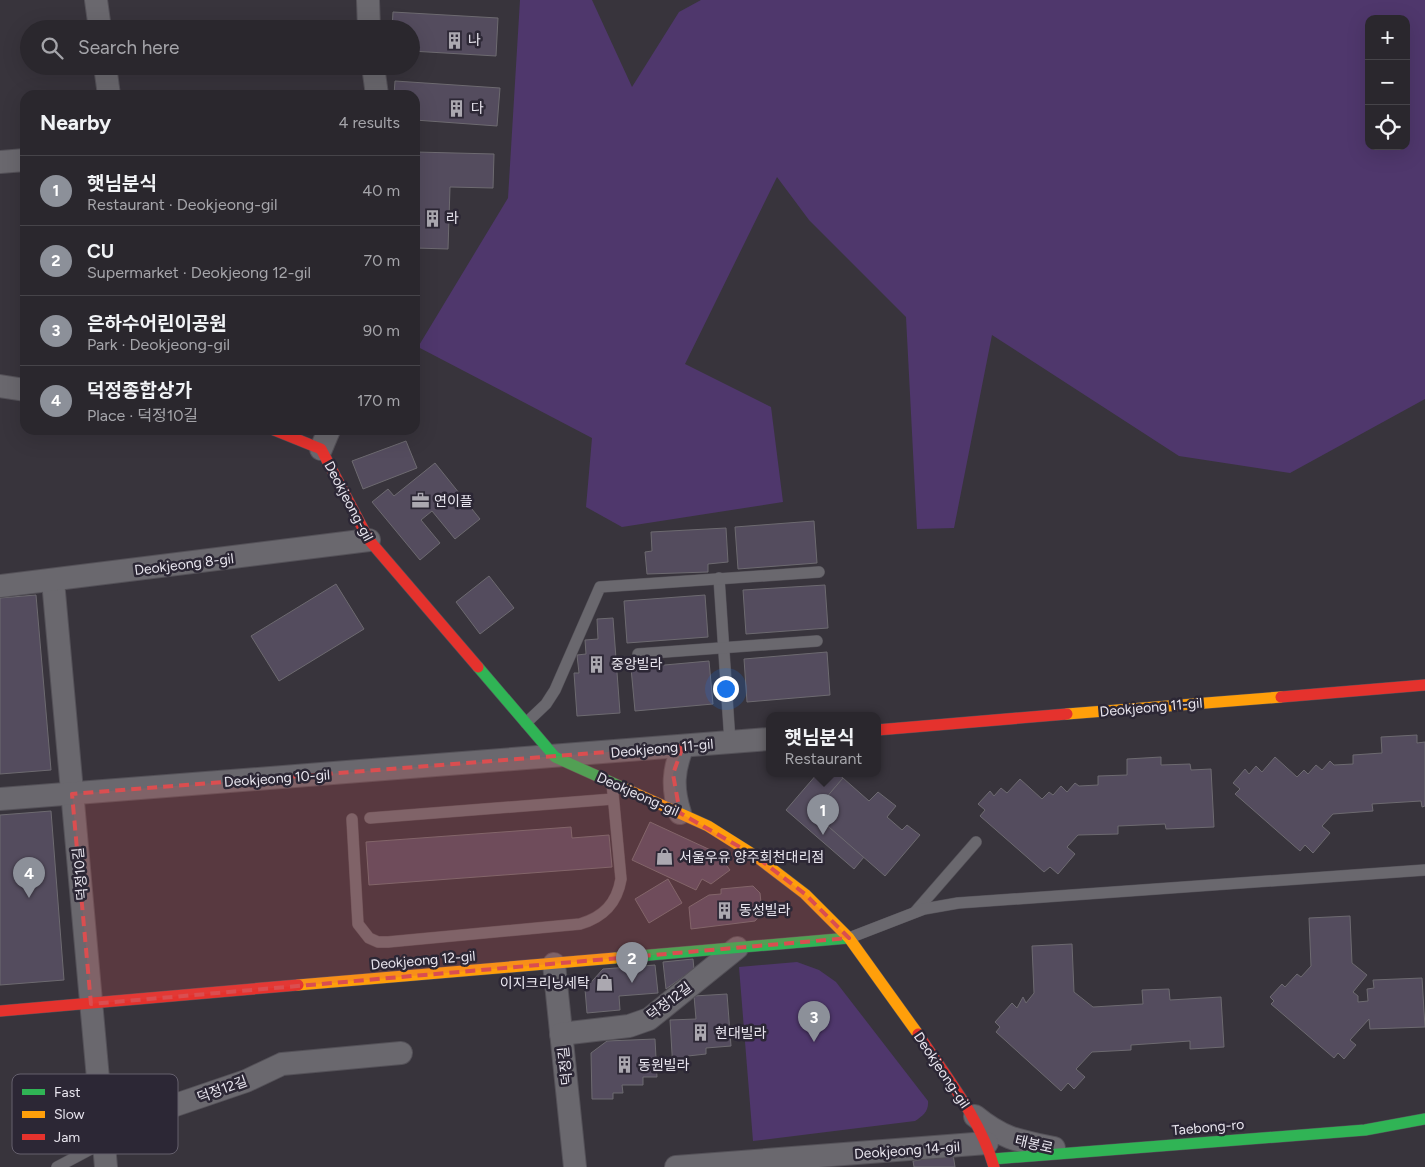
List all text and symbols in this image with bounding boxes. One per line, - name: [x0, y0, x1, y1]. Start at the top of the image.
- map controls: [1365, 15, 1410, 150]
- button: +: [1365, 15, 1410, 60]
- search box: [20, 20, 420, 75]
- building icon: 나: [444, 30, 464, 50]
- place label: 나: [468, 32, 481, 49]
- icon: search: [38, 34, 66, 62]
- text: Search here: [78, 36, 180, 59]
- button: −: [1365, 60, 1410, 105]
- building icon: 다: [447, 98, 467, 118]
- place label: 다: [471, 100, 484, 117]
- button: locate: [1365, 105, 1410, 150]
- text: Nearby: [40, 110, 111, 135]
- text: 4 results: [339, 113, 400, 132]
- text: 햇님분식: [87, 172, 157, 195]
- text: 1: [53, 181, 59, 200]
- text: 40 m: [362, 181, 400, 200]
- text: Restaurant · Deokjeong-gil: [87, 195, 278, 214]
- building icon: 라: [422, 208, 442, 228]
- place label: 라: [446, 210, 459, 227]
- text: CU: [87, 240, 114, 263]
- text: 2: [51, 251, 61, 270]
- text: 70 m: [364, 251, 400, 270]
- text: Supermarket · Deokjeong 12-gil: [87, 263, 311, 282]
- text: 은하수어린이공원: [87, 312, 227, 335]
- text: 3: [52, 321, 60, 340]
- text: 90 m: [363, 321, 400, 340]
- text: Park · Deokjeong-gil: [87, 335, 230, 354]
- text: 덕정종합상가: [87, 379, 192, 402]
- text: 4: [51, 391, 61, 410]
- text: 170 m: [357, 391, 400, 410]
- text: Place · 덕정10길: [87, 406, 198, 425]
- street label: Deokjeong-gil: [320, 458, 377, 544]
- office icon: 연이플: [410, 491, 430, 511]
- place label: 연이플: [434, 493, 473, 510]
- street label: Deokjeong 8-gil: [133, 550, 235, 579]
- building icon: 중앙빌라: [587, 654, 607, 674]
- place label: 중앙빌라: [611, 656, 663, 673]
- your location: [713, 676, 739, 702]
- street label: Deokjeong 11-gil: [1099, 695, 1203, 720]
- popup: [766, 712, 881, 777]
- text: 햇님분식: [785, 726, 854, 749]
- street label: Deokjeong 11-gil: [610, 736, 714, 761]
- text: Restaurant: [785, 749, 862, 768]
- street label: Deokjeong 10-gil: [223, 766, 331, 791]
- street label: Deokjeong-gil: [594, 769, 682, 820]
- pin: 1: [807, 794, 839, 835]
- street label: 덕정10길: [70, 847, 91, 901]
- shop icon: 서울우유 양주회천대리점: [655, 847, 675, 867]
- place label: 서울우유 양주회천대리점: [679, 849, 824, 866]
- pin: 4: [13, 857, 45, 898]
- building icon: 동성빌라: [715, 900, 735, 920]
- place label: 동성빌라: [739, 902, 791, 919]
- pin: 2: [616, 942, 648, 983]
- street label: Deokjeong 12-gil: [370, 947, 476, 974]
- shop icon: 이지크리닝세탁: [594, 973, 614, 993]
- place label: 이지크리닝세탁: [500, 975, 590, 992]
- street label: 덕정12길: [643, 979, 695, 1024]
- pin: 3: [798, 1001, 830, 1042]
- building icon: 현대빌라: [691, 1023, 711, 1043]
- place label: 현대빌라: [715, 1025, 767, 1042]
- street label: Deokjeong-gil: [910, 1029, 973, 1112]
- street label: 덕정길: [555, 1046, 576, 1086]
- building icon: 동원빌라: [614, 1055, 634, 1075]
- place label: 동원빌라: [638, 1057, 690, 1074]
- street label: 덕정12길: [195, 1073, 250, 1106]
- legend: [12, 1074, 178, 1154]
- text: Fast: [54, 1084, 80, 1101]
- text: Slow: [54, 1106, 85, 1123]
- street label: Taebong-ro: [1171, 1116, 1245, 1139]
- text: Jam: [54, 1129, 80, 1146]
- street label: 태봉로: [1013, 1132, 1055, 1157]
- street label: Deokjeong 14-gil: [854, 1138, 961, 1163]

